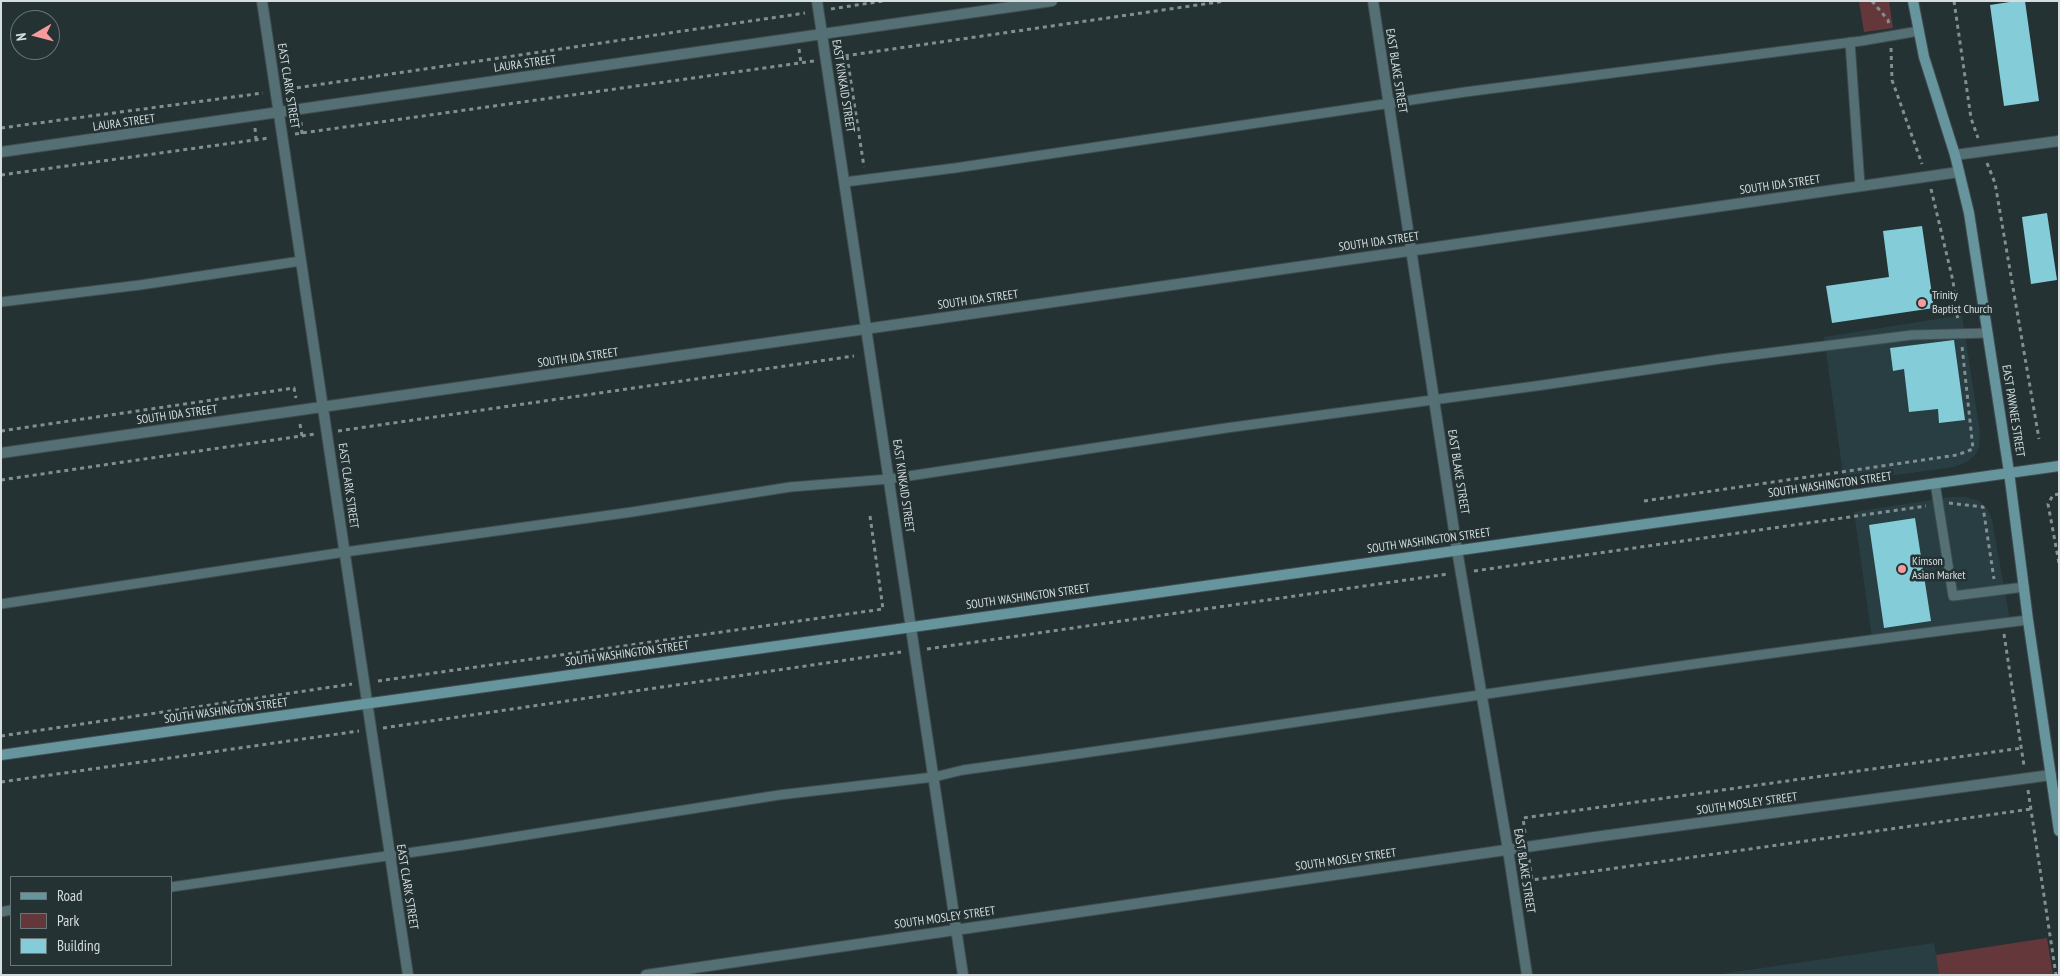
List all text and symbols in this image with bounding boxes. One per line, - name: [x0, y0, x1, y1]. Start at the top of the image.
- north arrow: [10, 10, 60, 60]
- street label: EAST BLAKE STREET: [1382, 28, 1410, 114]
- text: N: [12, 32, 31, 42]
- street label: EAST KINKAID STREET: [829, 39, 857, 133]
- street label: EAST CLARK STREET: [274, 42, 302, 130]
- street label: LAURA STREET: [493, 53, 557, 75]
- street label: LAURA STREET: [92, 112, 156, 134]
- street label: SOUTH IDA STREET: [1739, 172, 1821, 198]
- street label: SOUTH IDA STREET: [1338, 229, 1420, 255]
- street label: SOUTH IDA STREET: [937, 287, 1019, 313]
- place label: Trinity Baptist Church: [1932, 289, 1992, 317]
- marker: Trinity Baptist Church: [1916, 297, 1928, 309]
- street label: SOUTH IDA STREET: [537, 345, 619, 371]
- street label: EAST PAWNEE STREET: [1999, 364, 2027, 458]
- street label: SOUTH IDA STREET: [136, 402, 218, 428]
- street label: EAST BLAKE STREET: [1444, 429, 1472, 515]
- street label: EAST KINKAID STREET: [889, 439, 917, 533]
- street label: EAST CLARK STREET: [335, 442, 361, 530]
- street label: SOUTH WASHINGTON STREET: [1767, 469, 1893, 501]
- street label: SOUTH WASHINGTON STREET: [1366, 525, 1492, 557]
- place label: Kimson Asian Market: [1912, 555, 1965, 583]
- marker: Kimson Asian Market: [1896, 563, 1908, 575]
- street label: SOUTH WASHINGTON STREET: [965, 581, 1091, 613]
- street label: SOUTH WASHINGTON STREET: [564, 638, 690, 670]
- street label: SOUTH WASHINGTON STREET: [163, 695, 289, 727]
- street label: SOUTH MOSLEY STREET: [1696, 790, 1798, 818]
- street label: EAST BLAKE STREET: [1510, 828, 1538, 914]
- street label: EAST CLARK STREET: [393, 843, 421, 931]
- street label: SOUTH MOSLEY STREET: [1295, 846, 1397, 874]
- legend: [10, 876, 172, 966]
- text: Road: [57, 886, 83, 905]
- street label: SOUTH MOSLEY STREET: [894, 904, 996, 932]
- text: Park: [57, 911, 79, 930]
- text: Building: [57, 936, 100, 955]

